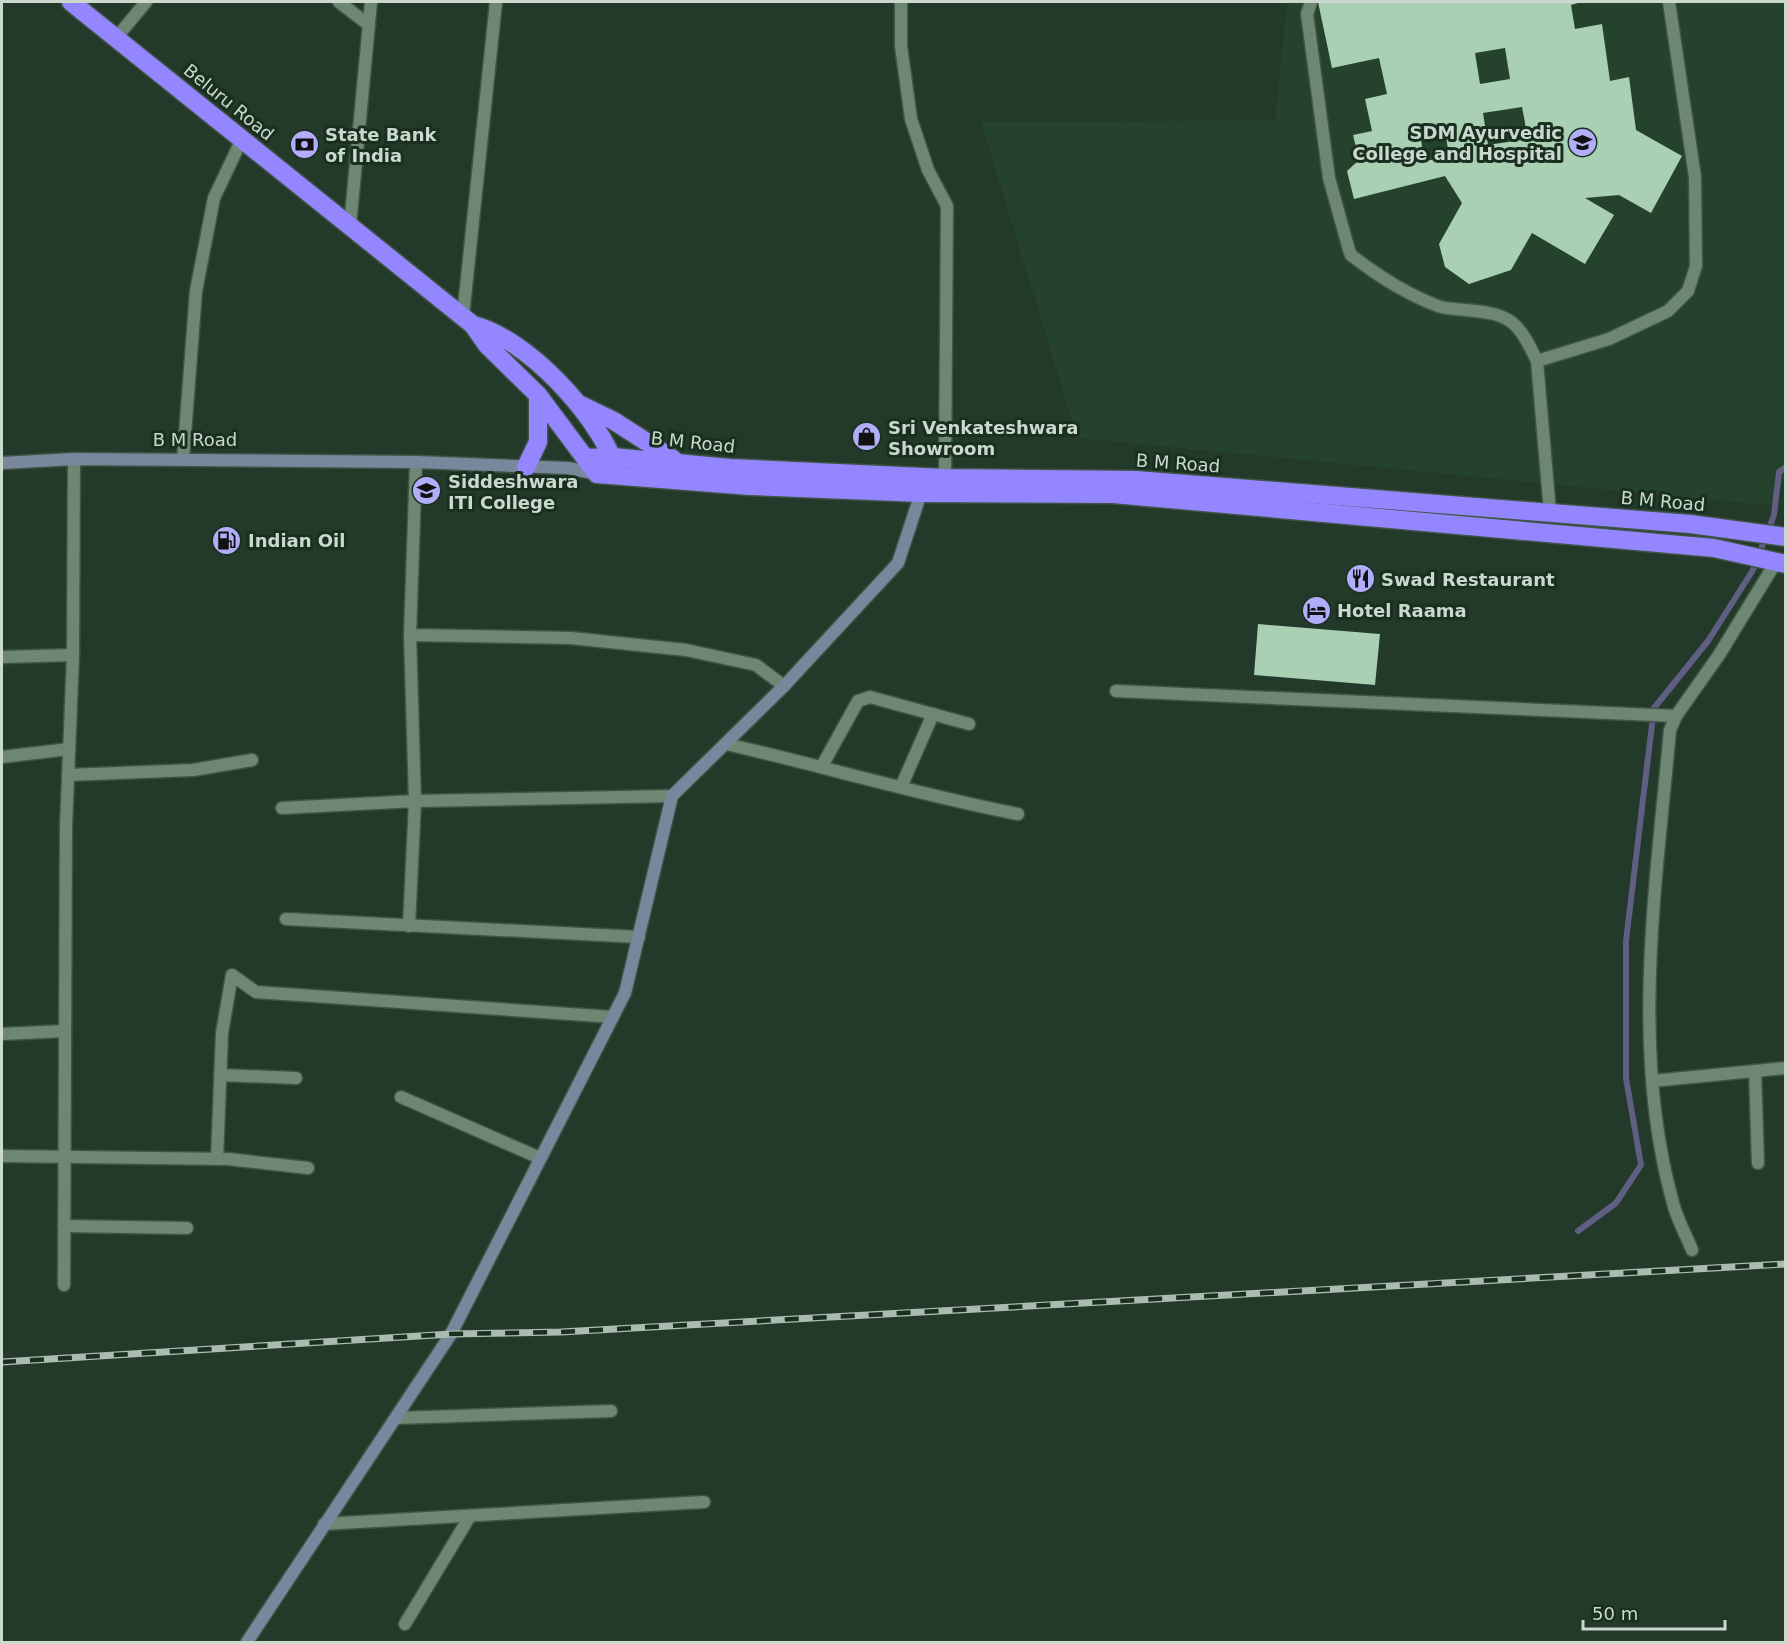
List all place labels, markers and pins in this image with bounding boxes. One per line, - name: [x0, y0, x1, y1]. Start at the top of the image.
- place label: SDM Ayurvedic College and Hospital: [1352, 122, 1562, 164]
- place label: State Bank of India: [325, 124, 437, 166]
- school or university icon: SDM Ayurvedic College and Hospital: [1567, 126, 1599, 158]
- bank icon: State Bank of India: [288, 128, 320, 160]
- place label: Sri Venkateshwara Showroom: [888, 417, 1079, 459]
- shop icon: Sri Venkateshwara Showroom: [851, 421, 883, 453]
- place label: Siddeshwara ITI College: [448, 471, 578, 513]
- school or university icon: Siddeshwara ITI College: [411, 475, 443, 507]
- fuel station icon: Indian Oil: [211, 524, 243, 556]
- place label: Indian Oil: [248, 530, 345, 551]
- restaurant icon: Swad Restaurant: [1344, 563, 1376, 595]
- place label: Swad Restaurant: [1381, 569, 1555, 590]
- hotel icon: Hotel Raama: [1300, 594, 1332, 626]
- place label: Hotel Raama: [1337, 600, 1467, 621]

